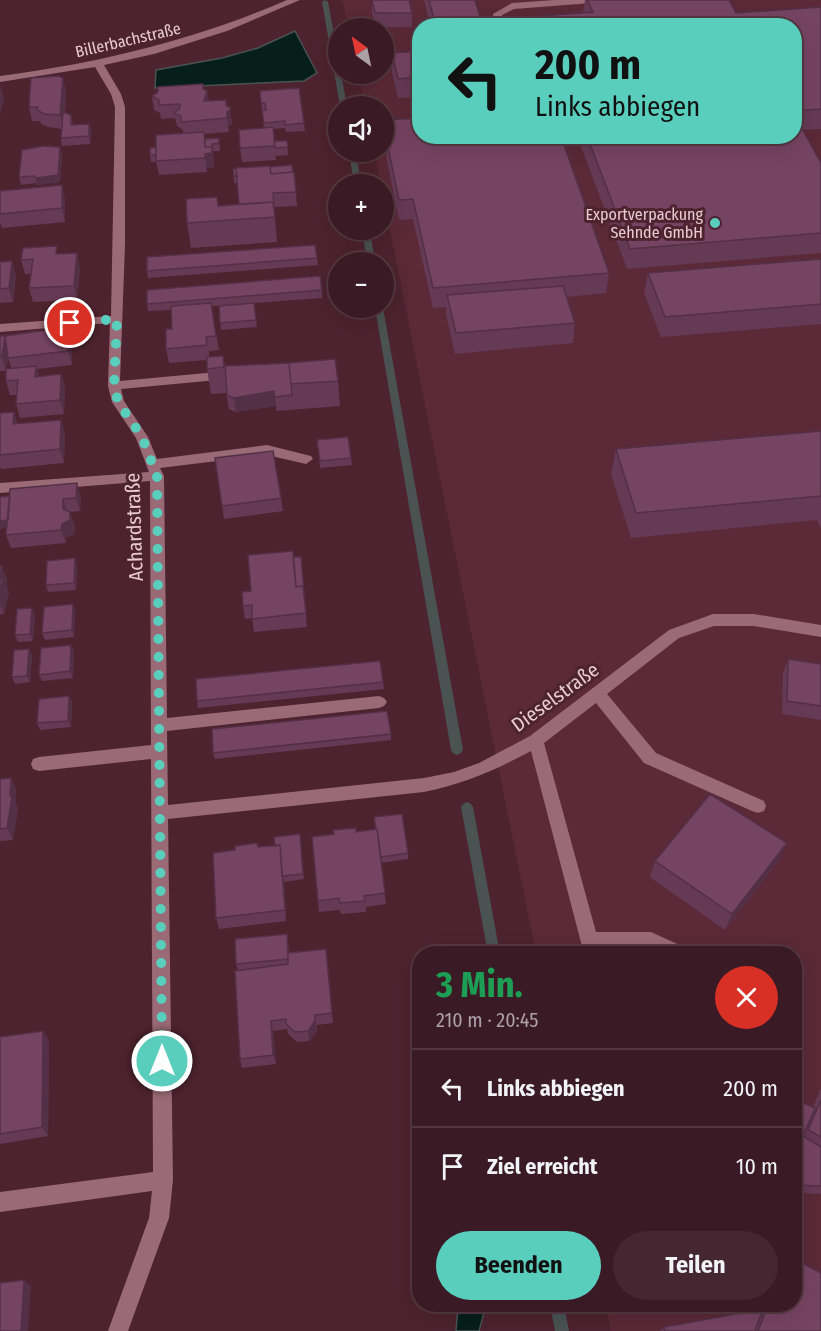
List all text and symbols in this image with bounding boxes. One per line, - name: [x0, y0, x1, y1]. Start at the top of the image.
- north arrow: [328, 18, 394, 84]
- map controls: [328, 18, 394, 318]
- street label: Billerbachstraße: [73, 19, 183, 61]
- text: 200 m: [535, 40, 641, 90]
- icon: left: [436, 42, 514, 120]
- text: Links abbiegen: [535, 91, 700, 123]
- button: sound: [328, 96, 394, 162]
- button: +: [328, 174, 394, 240]
- place label: Exportverpackung Sehnde GmbH: [586, 205, 703, 242]
- marker: Exportverpackung Sehnde GmbH: [708, 216, 722, 230]
- button: −: [328, 252, 394, 318]
- pin: [44, 297, 95, 348]
- icon: arrive: [53, 306, 86, 339]
- street label: Achardstraße: [120, 472, 148, 582]
- street label: Dieselstraße: [507, 657, 603, 737]
- text: 3 Min.: [436, 963, 523, 1007]
- button: close: [715, 966, 778, 1029]
- text: 210 m · 20:45: [436, 1008, 538, 1032]
- position arrow: [130, 1029, 194, 1093]
- icon: left: [436, 1072, 469, 1105]
- text: Links abbiegen: [487, 1075, 625, 1102]
- text: 200 m: [723, 1075, 778, 1102]
- icon: arrive: [436, 1150, 469, 1183]
- text: Ziel erreicht: [487, 1153, 598, 1180]
- text: 10 m: [736, 1153, 778, 1180]
- button: Beenden: [436, 1231, 601, 1300]
- button: Teilen: [613, 1231, 778, 1300]

